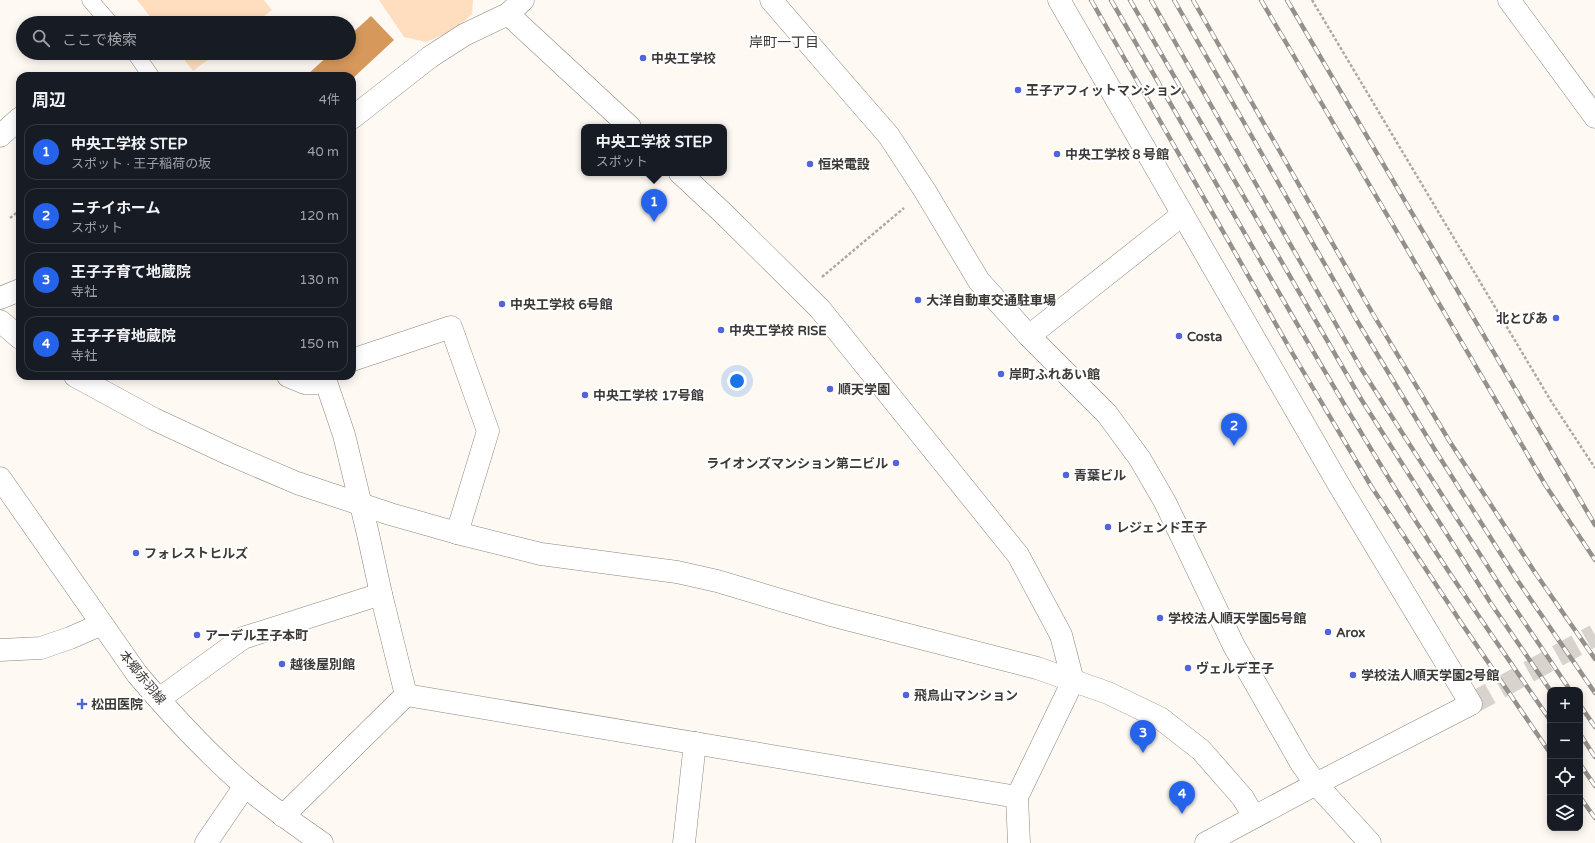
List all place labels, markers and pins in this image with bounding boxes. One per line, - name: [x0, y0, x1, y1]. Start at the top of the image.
- place label: 中央工学校: [651, 51, 716, 67]
- marker: 中央工学校: [638, 53, 648, 63]
- place label: 王子アフィットマンション: [1026, 83, 1182, 99]
- marker: 王子アフィットマンション: [1013, 85, 1023, 95]
- place label: 中央工学校８号館: [1065, 147, 1169, 163]
- marker: 中央工学校８号館: [1052, 149, 1062, 159]
- place label: 恒栄電設: [818, 157, 870, 173]
- marker: 恒栄電設: [805, 159, 815, 169]
- pin: 1: [641, 189, 667, 222]
- place label: 大洋自動車交通駐車場: [926, 293, 1056, 309]
- marker: 大洋自動車交通駐車場: [913, 295, 923, 305]
- place label: 中央工学校 6号館: [510, 297, 613, 313]
- marker: 中央工学校 6号館: [497, 299, 507, 309]
- place label: 北とぴあ: [1496, 311, 1548, 327]
- marker: 北とぴあ: [1551, 313, 1561, 323]
- place label: 中央工学校 RISE: [729, 323, 827, 339]
- marker: 中央工学校 RISE: [716, 325, 726, 335]
- place label: Costa: [1187, 329, 1222, 345]
- marker: Costa: [1174, 331, 1184, 341]
- place label: 岸町ふれあい館: [1009, 367, 1100, 383]
- marker: 岸町ふれあい館: [996, 369, 1006, 379]
- place label: 順天学園: [838, 382, 890, 398]
- marker: 順天学園: [825, 384, 835, 394]
- place label: 中央工学校 17号館: [593, 388, 704, 404]
- marker: 中央工学校 17号館: [580, 390, 590, 400]
- pin: 2: [1221, 413, 1247, 446]
- place label: ライオンズマンション第二ビル: [706, 456, 888, 472]
- marker: ライオンズマンション第二ビル: [891, 458, 901, 468]
- place label: 青葉ビル: [1074, 468, 1126, 484]
- marker: 青葉ビル: [1061, 470, 1071, 480]
- place label: レジェンド王子: [1116, 520, 1207, 536]
- marker: レジェンド王子: [1103, 522, 1113, 532]
- place label: フォレストヒルズ: [144, 546, 248, 562]
- marker: フォレストヒルズ: [131, 548, 141, 558]
- place label: 学校法人順天学園5号館: [1168, 611, 1306, 627]
- marker: 学校法人順天学園5号館: [1155, 613, 1165, 623]
- place label: Arox: [1336, 625, 1365, 641]
- marker: Arox: [1323, 627, 1333, 637]
- place label: アーデル王子本町: [205, 628, 308, 644]
- marker: アーデル王子本町: [192, 630, 202, 640]
- place label: 越後屋別館: [290, 657, 355, 673]
- marker: 越後屋別館: [277, 659, 287, 669]
- place label: ヴェルデ王子: [1196, 661, 1274, 677]
- marker: ヴェルデ王子: [1183, 663, 1193, 673]
- place label: 学校法人順天学園2号館: [1361, 668, 1499, 684]
- marker: 学校法人順天学園2号館: [1348, 670, 1358, 680]
- place label: 飛鳥山マンション: [914, 688, 1018, 704]
- marker: 飛鳥山マンション: [901, 690, 911, 700]
- place label: 松田医院: [91, 697, 143, 713]
- marker: 松田医院: [76, 698, 88, 710]
- pin: 3: [1130, 720, 1156, 753]
- pin: 4: [1169, 781, 1195, 814]

